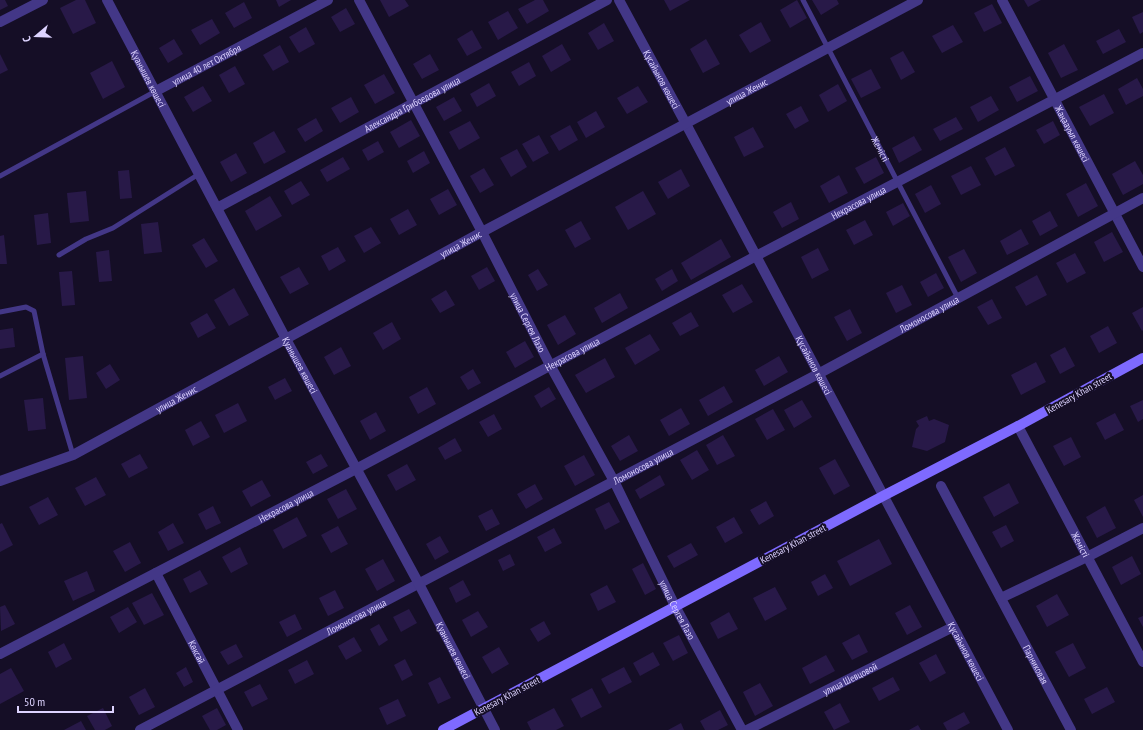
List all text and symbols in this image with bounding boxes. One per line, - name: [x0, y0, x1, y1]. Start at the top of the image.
- north arrow: [16, 16, 56, 56]
- text: С: [19, 35, 34, 44]
- street label: улица 40 лет Октября: [170, 41, 243, 88]
- street label: Құсайынов көшесі: [641, 47, 683, 111]
- street label: Қуанышев көшесі: [128, 48, 169, 109]
- street label: Александра Грибоедова улица: [362, 73, 462, 135]
- street label: улица Женис: [723, 75, 770, 108]
- street label: Жаңаауыл көшесі: [1052, 102, 1093, 164]
- street label: Жемісті: [868, 133, 892, 164]
- street label: Некрасова улица: [829, 183, 888, 222]
- street label: улица Женис: [438, 227, 484, 260]
- street label: улица Сергея Лазо: [508, 290, 549, 354]
- street label: Ломоносова улица: [896, 292, 961, 336]
- street label: Құсайынов көшесі: [793, 333, 835, 397]
- street label: Қуанышев көшесі: [279, 334, 321, 396]
- street label: Некрасова улица: [542, 334, 602, 374]
- street label: Kenesary Khan street: [1044, 370, 1114, 416]
- street label: улица Женис: [153, 382, 200, 415]
- street label: Ломоносова улица: [610, 445, 675, 487]
- street label: Некрасова улица: [256, 486, 315, 525]
- street label: Kenesary Khan street: [758, 521, 828, 567]
- street label: Жемісті: [1068, 529, 1093, 559]
- street label: улица Сергея Лазо: [657, 578, 698, 642]
- street label: Ломоносова улица: [323, 595, 388, 638]
- street label: Құсайынов көшесі: [945, 619, 987, 683]
- street label: Қуанышев көшесі: [433, 620, 474, 681]
- street label: Көксай: [186, 638, 209, 666]
- street label: Парниковая: [1020, 643, 1052, 686]
- street label: улица Шевцовой: [820, 659, 879, 698]
- street label: Kenesary Khan street: [472, 673, 542, 719]
- scale bar: [18, 688, 113, 714]
- text: 50 m: [24, 694, 45, 709]

